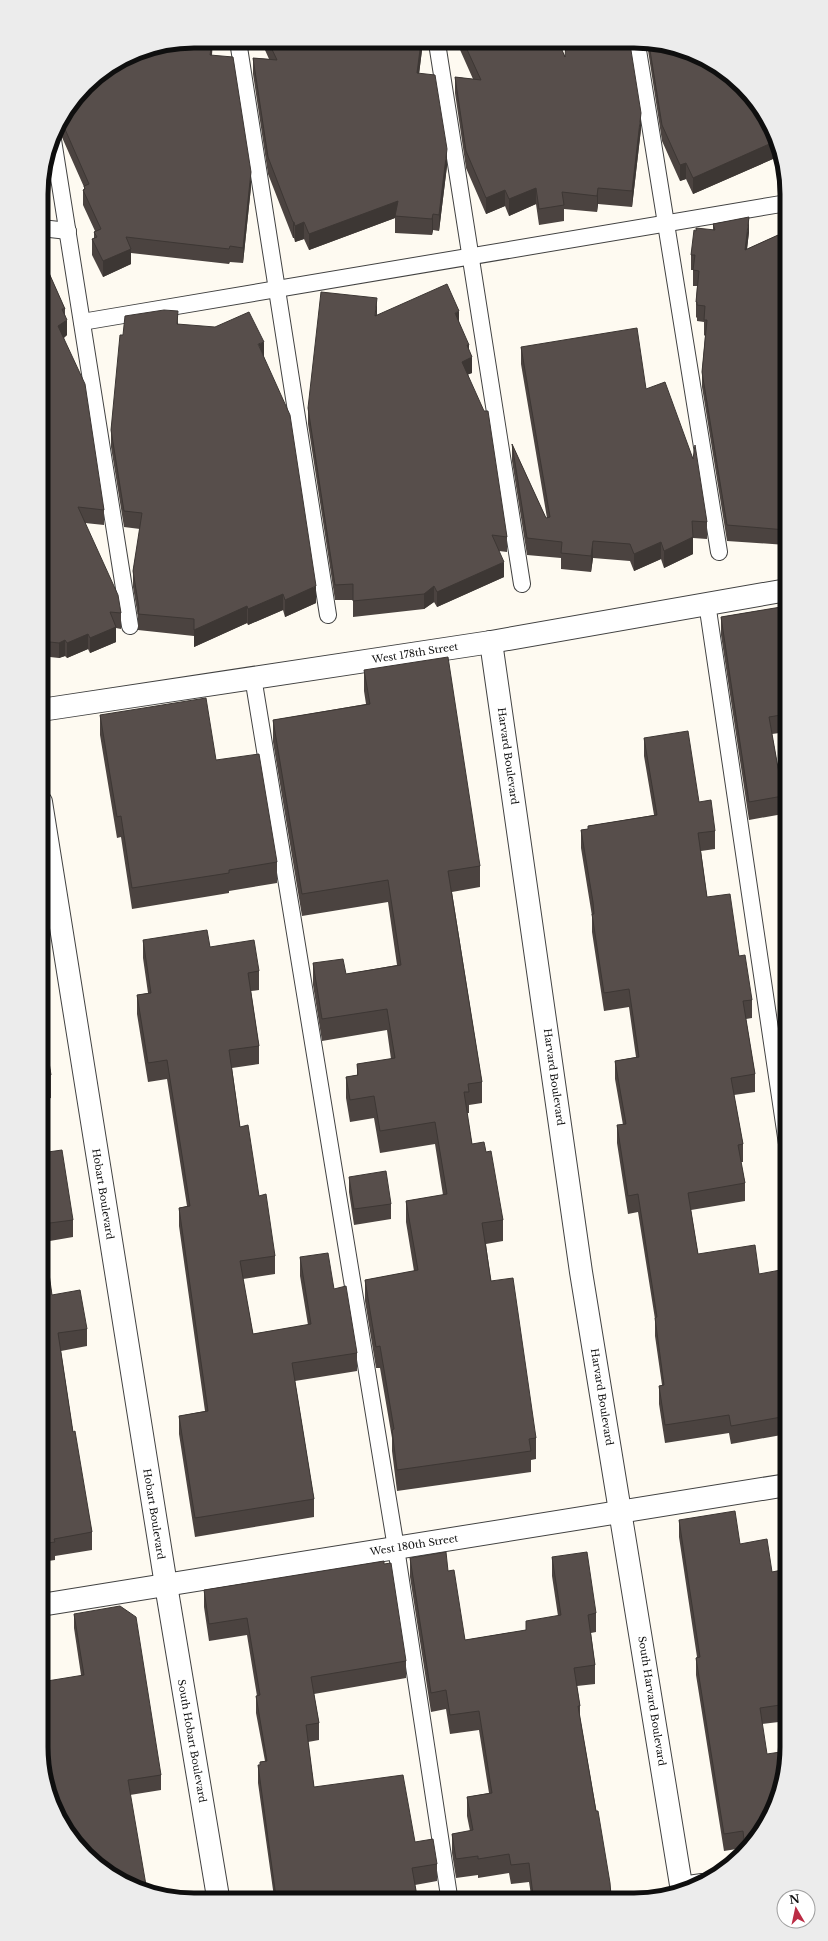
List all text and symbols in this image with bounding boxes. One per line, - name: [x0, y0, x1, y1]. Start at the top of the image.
- street label: West 178th Street: [370, 640, 459, 666]
- street label: Harvard Boulevard: [495, 707, 521, 806]
- street label: Harvard Boulevard: [541, 1028, 567, 1127]
- street label: Hobart Boulevard: [89, 1148, 117, 1241]
- street label: Harvard Boulevard: [588, 1348, 616, 1447]
- street label: Hobart Boulevard: [140, 1468, 168, 1561]
- street label: West 180th Street: [368, 1532, 459, 1559]
- street label: South Harvard Boulevard: [635, 1635, 669, 1767]
- street label: South Hobart Boulevard: [175, 1678, 209, 1804]
- north arrow: [776, 1889, 816, 1929]
- text: N: [788, 1891, 801, 1907]

